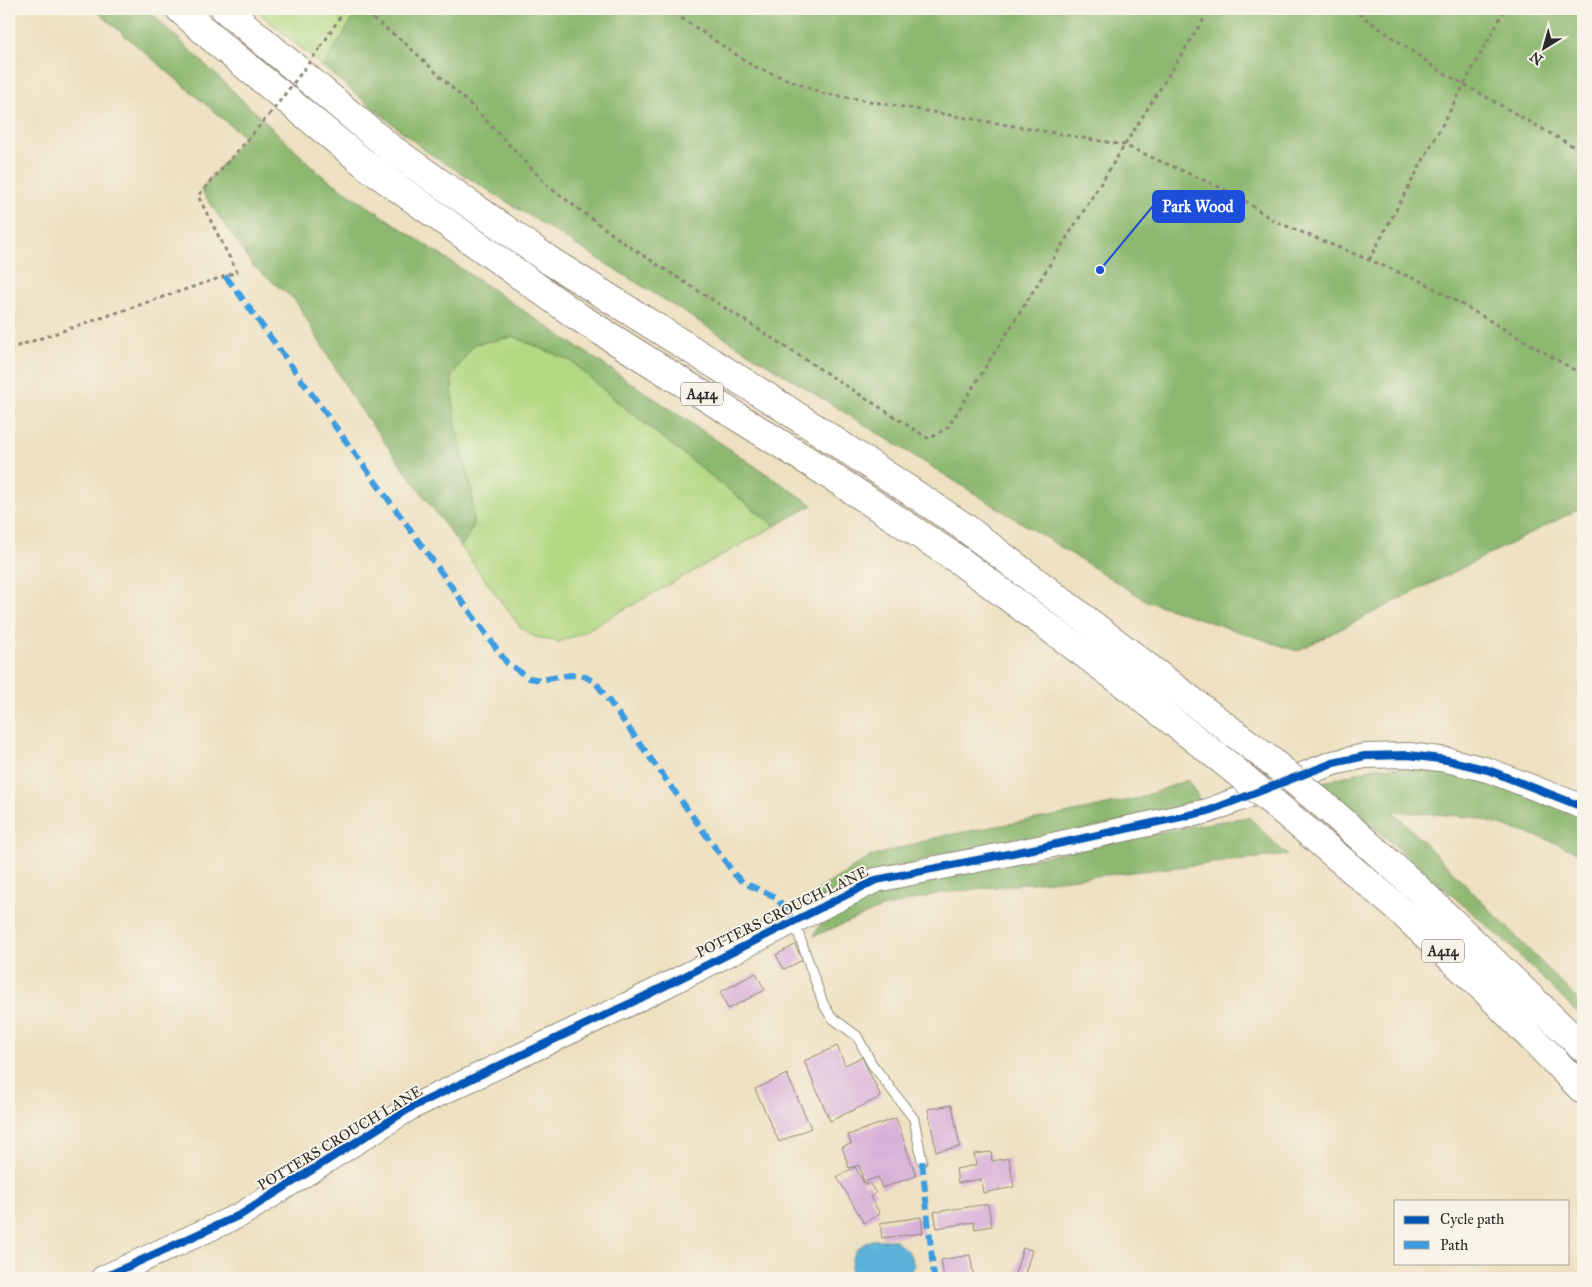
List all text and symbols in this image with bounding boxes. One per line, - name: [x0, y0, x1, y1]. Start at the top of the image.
- north arrow: [1520, 22, 1570, 72]
- text: N: [1527, 48, 1546, 68]
- callout: Park Wood: [1153, 191, 1244, 222]
- text: Park Wood: [1162, 197, 1235, 216]
- road number: A414: [681, 382, 723, 406]
- street label: POTTERS CROUCH LANE: [693, 862, 871, 961]
- road number: A414: [1422, 939, 1464, 962]
- street label: POTTERS CROUCH LANE: [254, 1082, 426, 1194]
- legend: [1394, 1200, 1570, 1264]
- text: Cycle path: [1440, 1210, 1505, 1228]
- text: Path: [1440, 1236, 1469, 1254]

